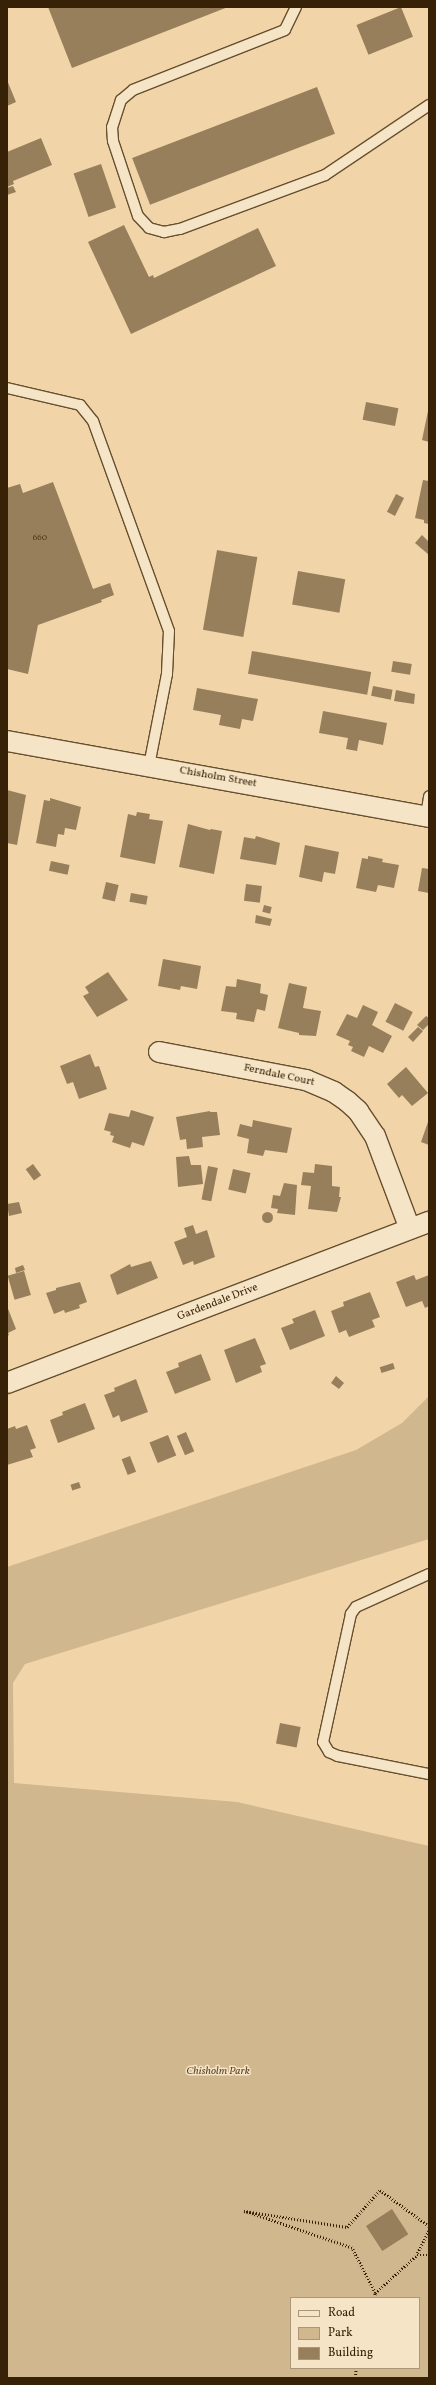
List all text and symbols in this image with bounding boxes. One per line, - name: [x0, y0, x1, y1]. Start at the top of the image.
- house number: 660: [33, 533, 47, 543]
- street label: Chisholm Street: [178, 765, 258, 791]
- street label: Ferndale Court: [242, 1062, 316, 1090]
- street label: Gardendale Drive: [176, 1282, 260, 1324]
- park label: Chisholm Park: [186, 2065, 250, 2079]
- legend: [290, 2297, 420, 2369]
- text: Road: [328, 2305, 355, 2321]
- text: Park: [328, 2325, 353, 2341]
- text: Building: [328, 2345, 373, 2361]

